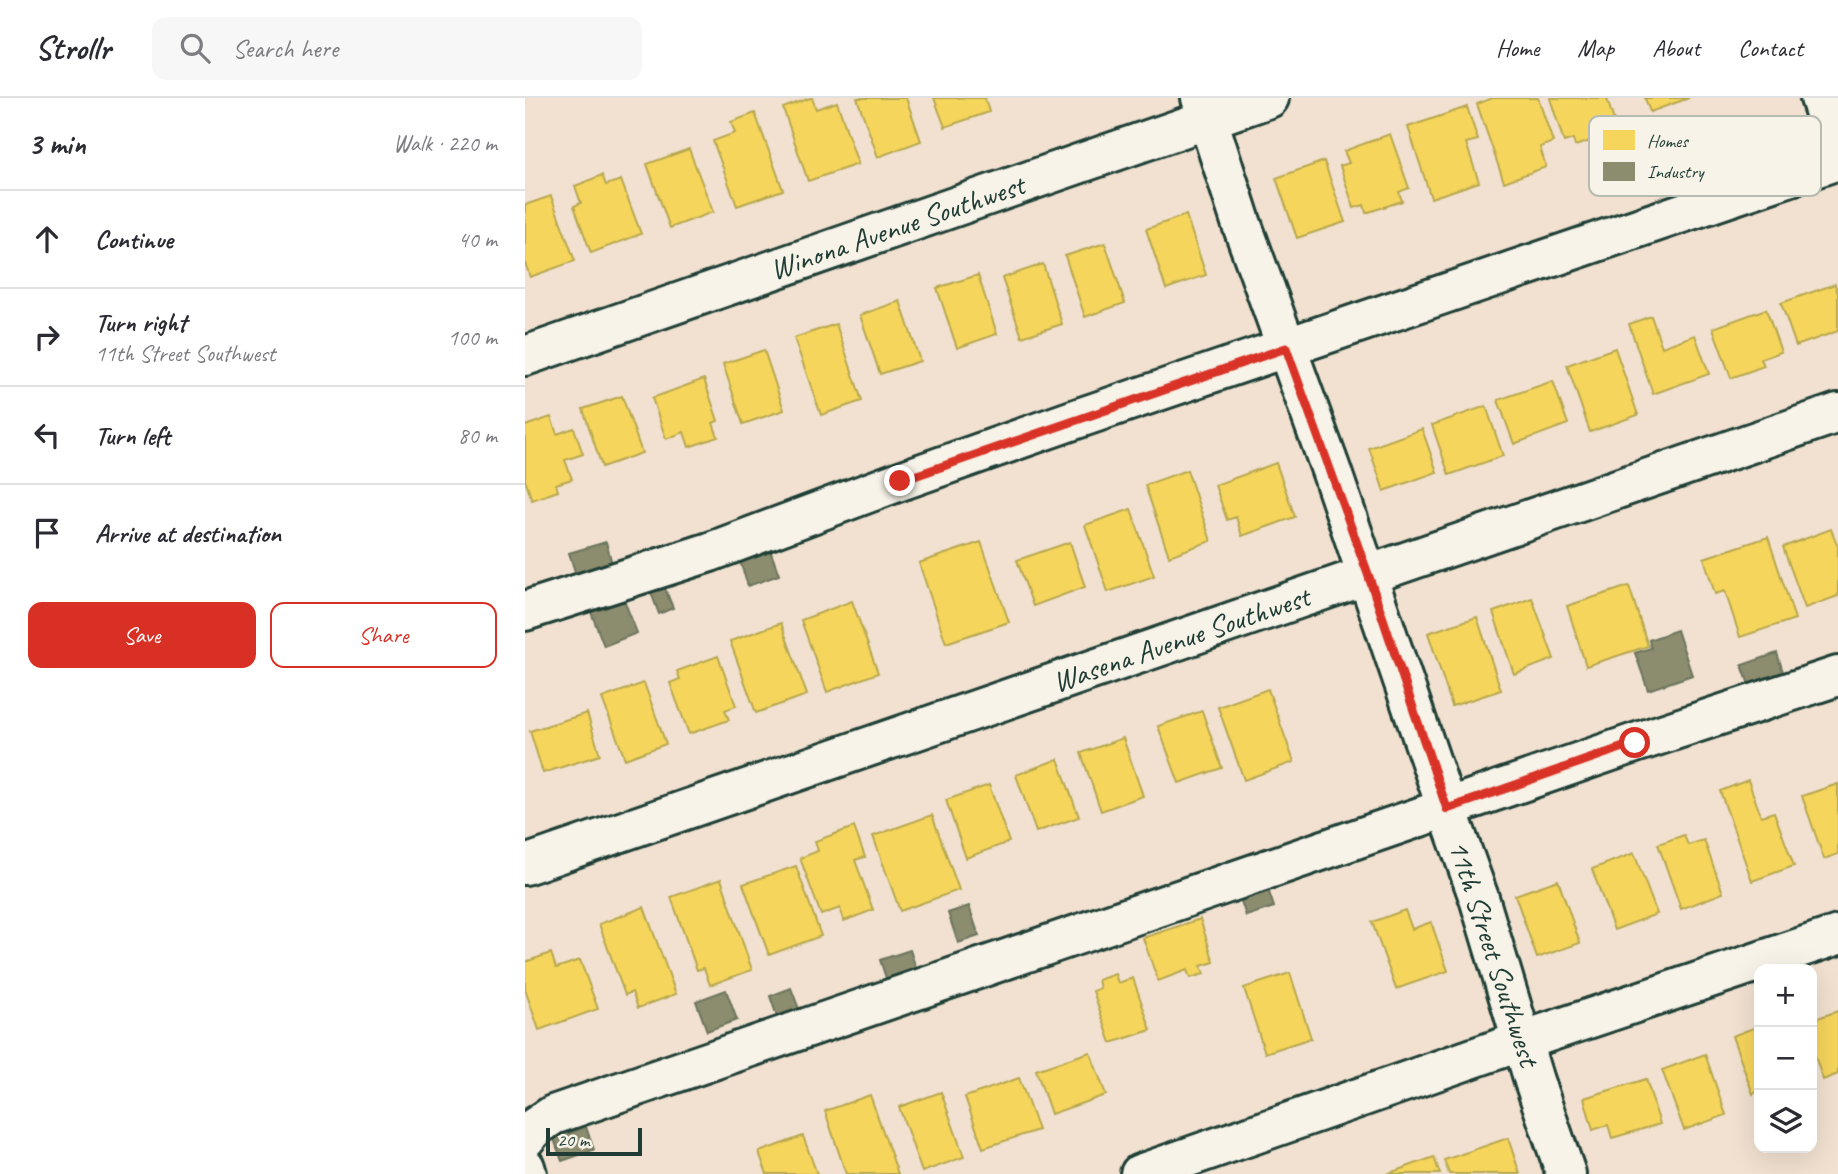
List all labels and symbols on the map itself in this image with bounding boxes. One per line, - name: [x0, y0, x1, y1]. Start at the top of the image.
- legend: [1589, 116, 1821, 196]
- text: Homes: [1647, 129, 1689, 153]
- text: Industry: [1647, 160, 1705, 184]
- street label: Winona Avenue Southwest: [765, 165, 1032, 288]
- route end: [884, 465, 915, 496]
- street label: Wasena Avenue Southwest: [1048, 576, 1317, 701]
- route start: [1619, 727, 1650, 758]
- street label: 11th Street Southwest: [1440, 835, 1549, 1074]
- scale bar: [546, 1125, 642, 1157]

